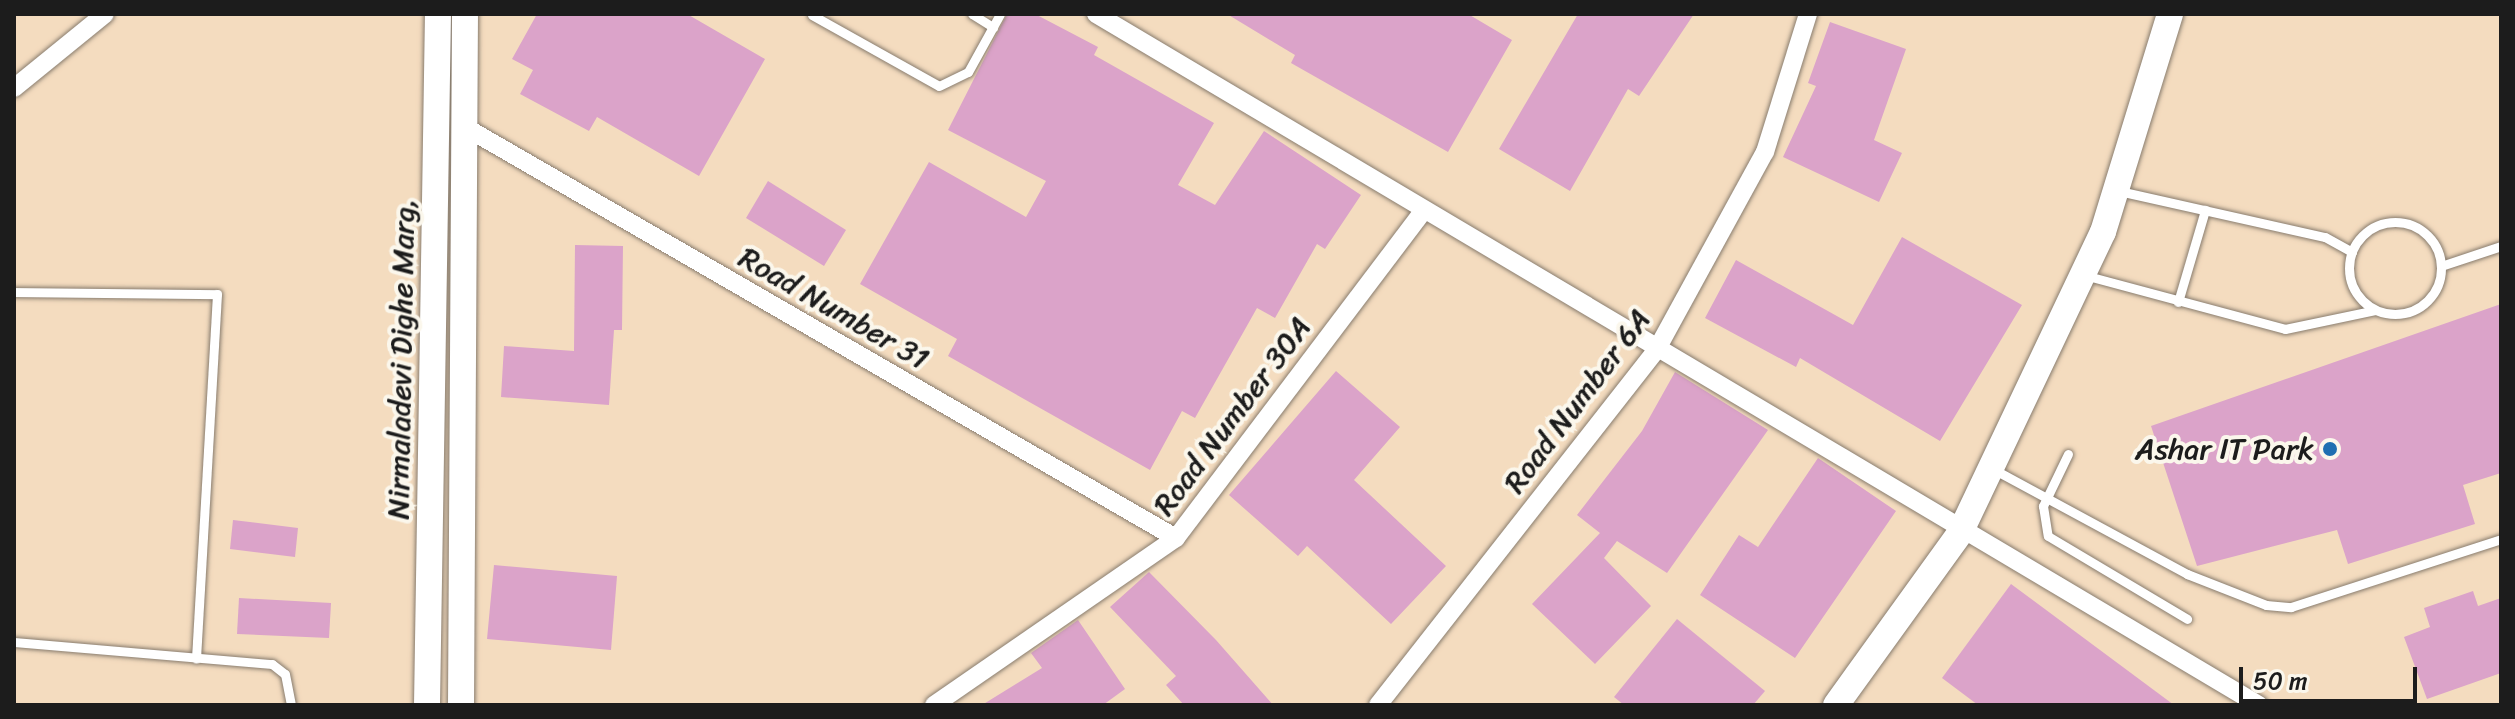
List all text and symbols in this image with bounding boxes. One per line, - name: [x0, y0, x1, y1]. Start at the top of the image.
- street label: Nirmaladevi Dighe Marg,: [380, 199, 422, 519]
- street label: Road Number 31: [733, 239, 935, 377]
- street label: Road Number 6A: [1496, 302, 1658, 500]
- street label: Road Number 30A: [1146, 310, 1318, 522]
- place label: Ashar IT Park: [2132, 431, 2314, 467]
- marker: Ashar IT Park: [2321, 440, 2339, 458]
- scale bar: [2243, 651, 2421, 701]
- text: 50 m: [2253, 660, 2308, 702]

